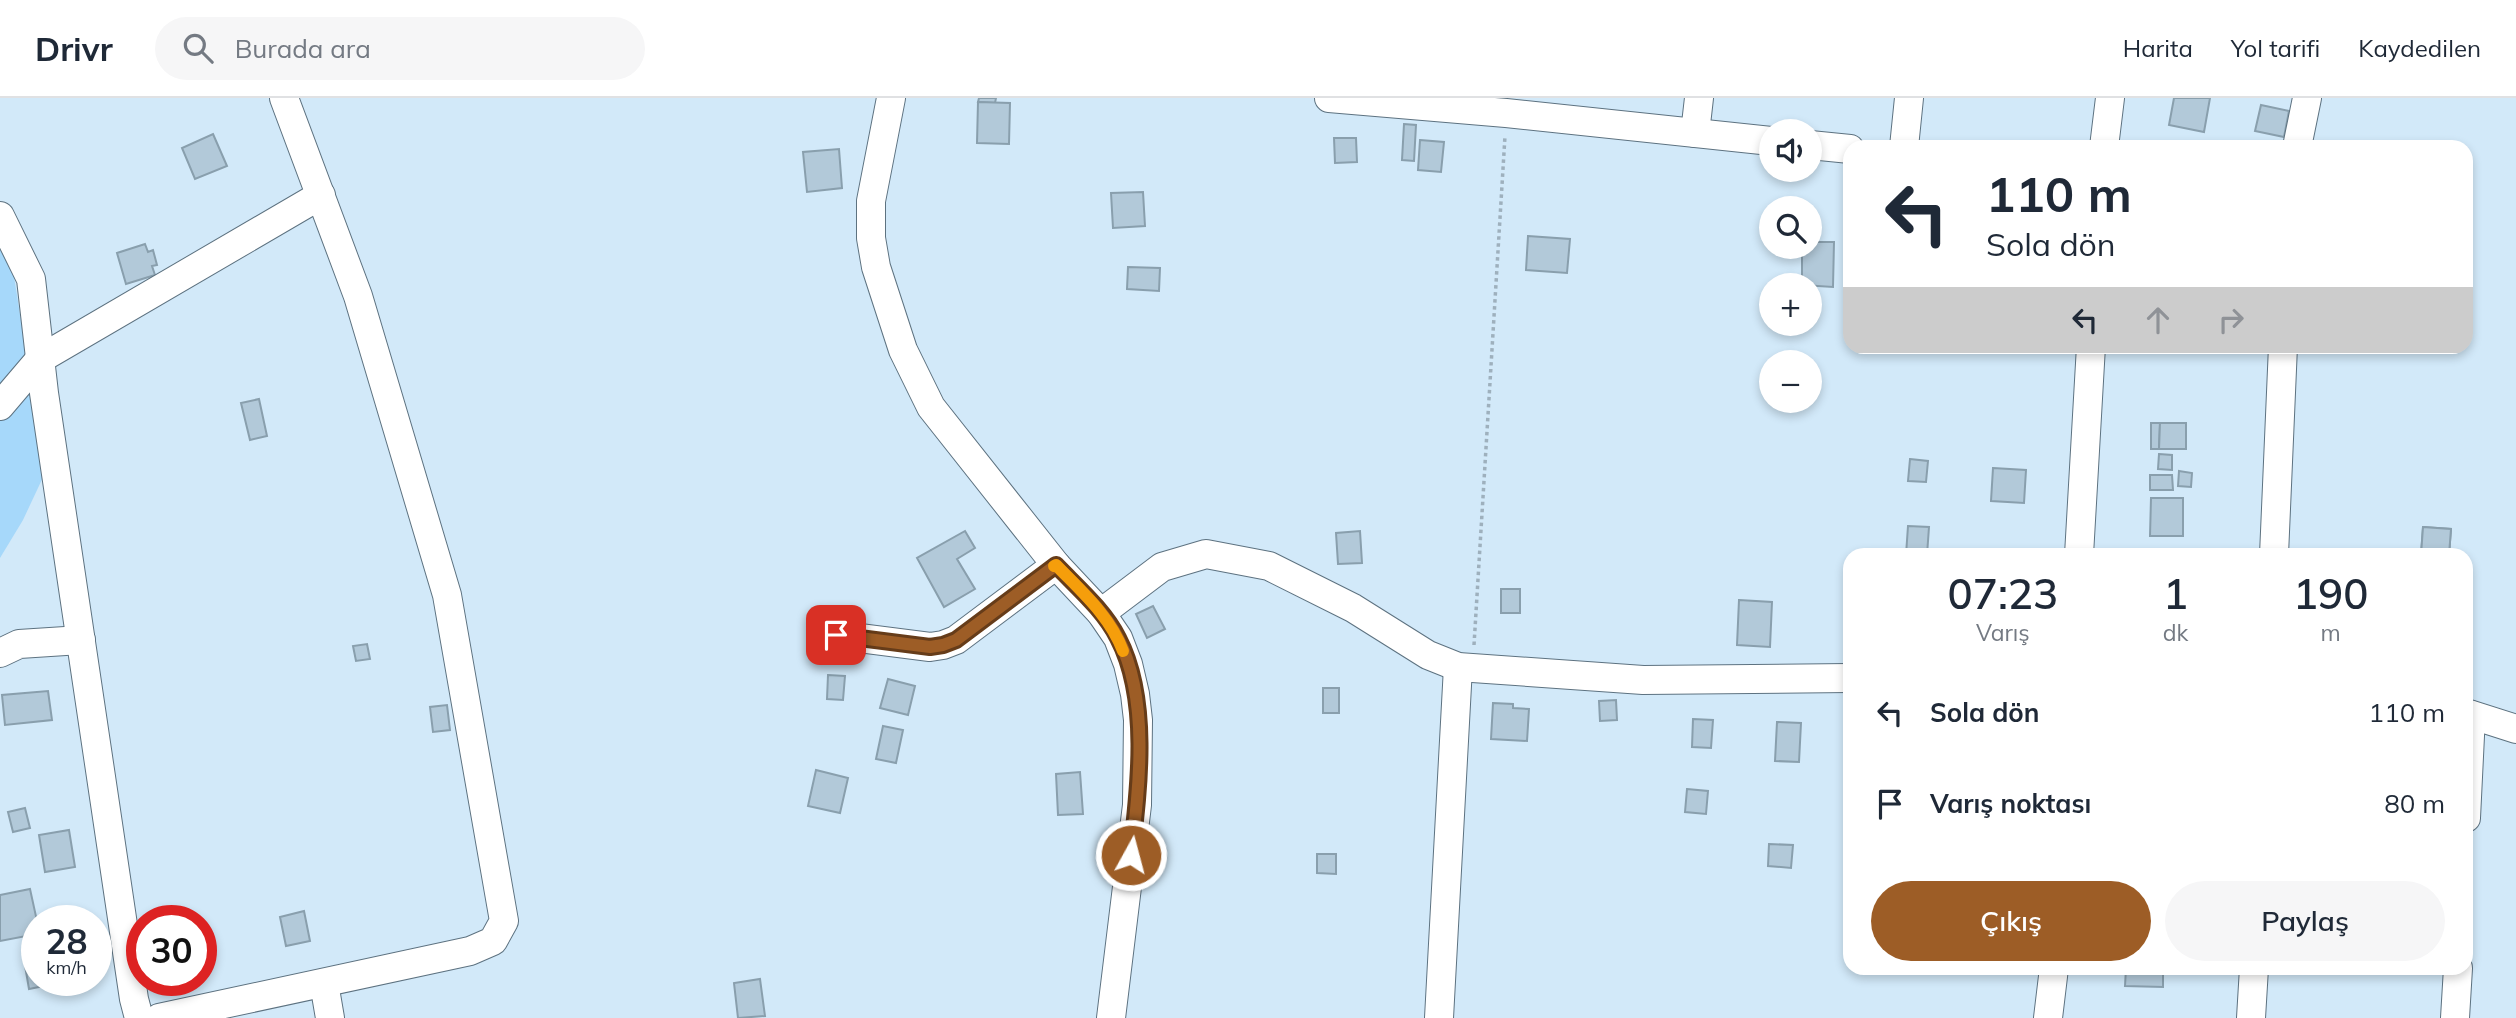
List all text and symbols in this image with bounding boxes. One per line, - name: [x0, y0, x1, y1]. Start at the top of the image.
- search box: [155, 17, 645, 80]
- text: Drivr: [35, 28, 113, 69]
- icon: search: [179, 29, 217, 67]
- text: Burada ara: [235, 32, 371, 65]
- text: Harita: [2123, 33, 2193, 63]
- text: Yol tarifi: [2231, 33, 2320, 63]
- text: Kaydedilen: [2358, 33, 2481, 63]
- map controls: [1759, 119, 1822, 413]
- button: sound: [1759, 119, 1822, 182]
- text: 110 m: [1986, 163, 2132, 224]
- icon: left: [1871, 168, 1962, 259]
- button: search: [1759, 196, 1822, 259]
- text: Sola dön: [1986, 224, 2116, 264]
- button: +: [1759, 273, 1822, 336]
- icon: left: [2066, 301, 2104, 339]
- icon: ahead: [2139, 301, 2177, 339]
- icon: right: [2212, 301, 2250, 339]
- button: −: [1759, 350, 1822, 413]
- text: 07:23: [1947, 567, 2058, 620]
- text: 1: [2163, 567, 2188, 620]
- text: 190: [2293, 567, 2368, 620]
- pin: [806, 605, 866, 665]
- icon: arrive: [817, 616, 855, 654]
- text: Varış: [1976, 618, 2030, 647]
- text: dk: [2163, 618, 2188, 647]
- text: m: [2321, 618, 2341, 647]
- icon: left: [1871, 694, 1909, 732]
- text: Sola dön: [1930, 696, 2039, 729]
- text: 110 m: [2369, 696, 2445, 729]
- icon: arrive: [1871, 785, 1909, 823]
- text: Varış noktası: [1930, 787, 2091, 820]
- text: 80 m: [2384, 787, 2445, 820]
- position arrow: [1094, 818, 1168, 892]
- button: Çıkış: [1871, 881, 2151, 961]
- button: Paylaş: [2165, 881, 2445, 961]
- speed limit sign: 30: [126, 905, 217, 996]
- text: 28: [45, 919, 88, 963]
- text: km/h: [46, 956, 87, 979]

